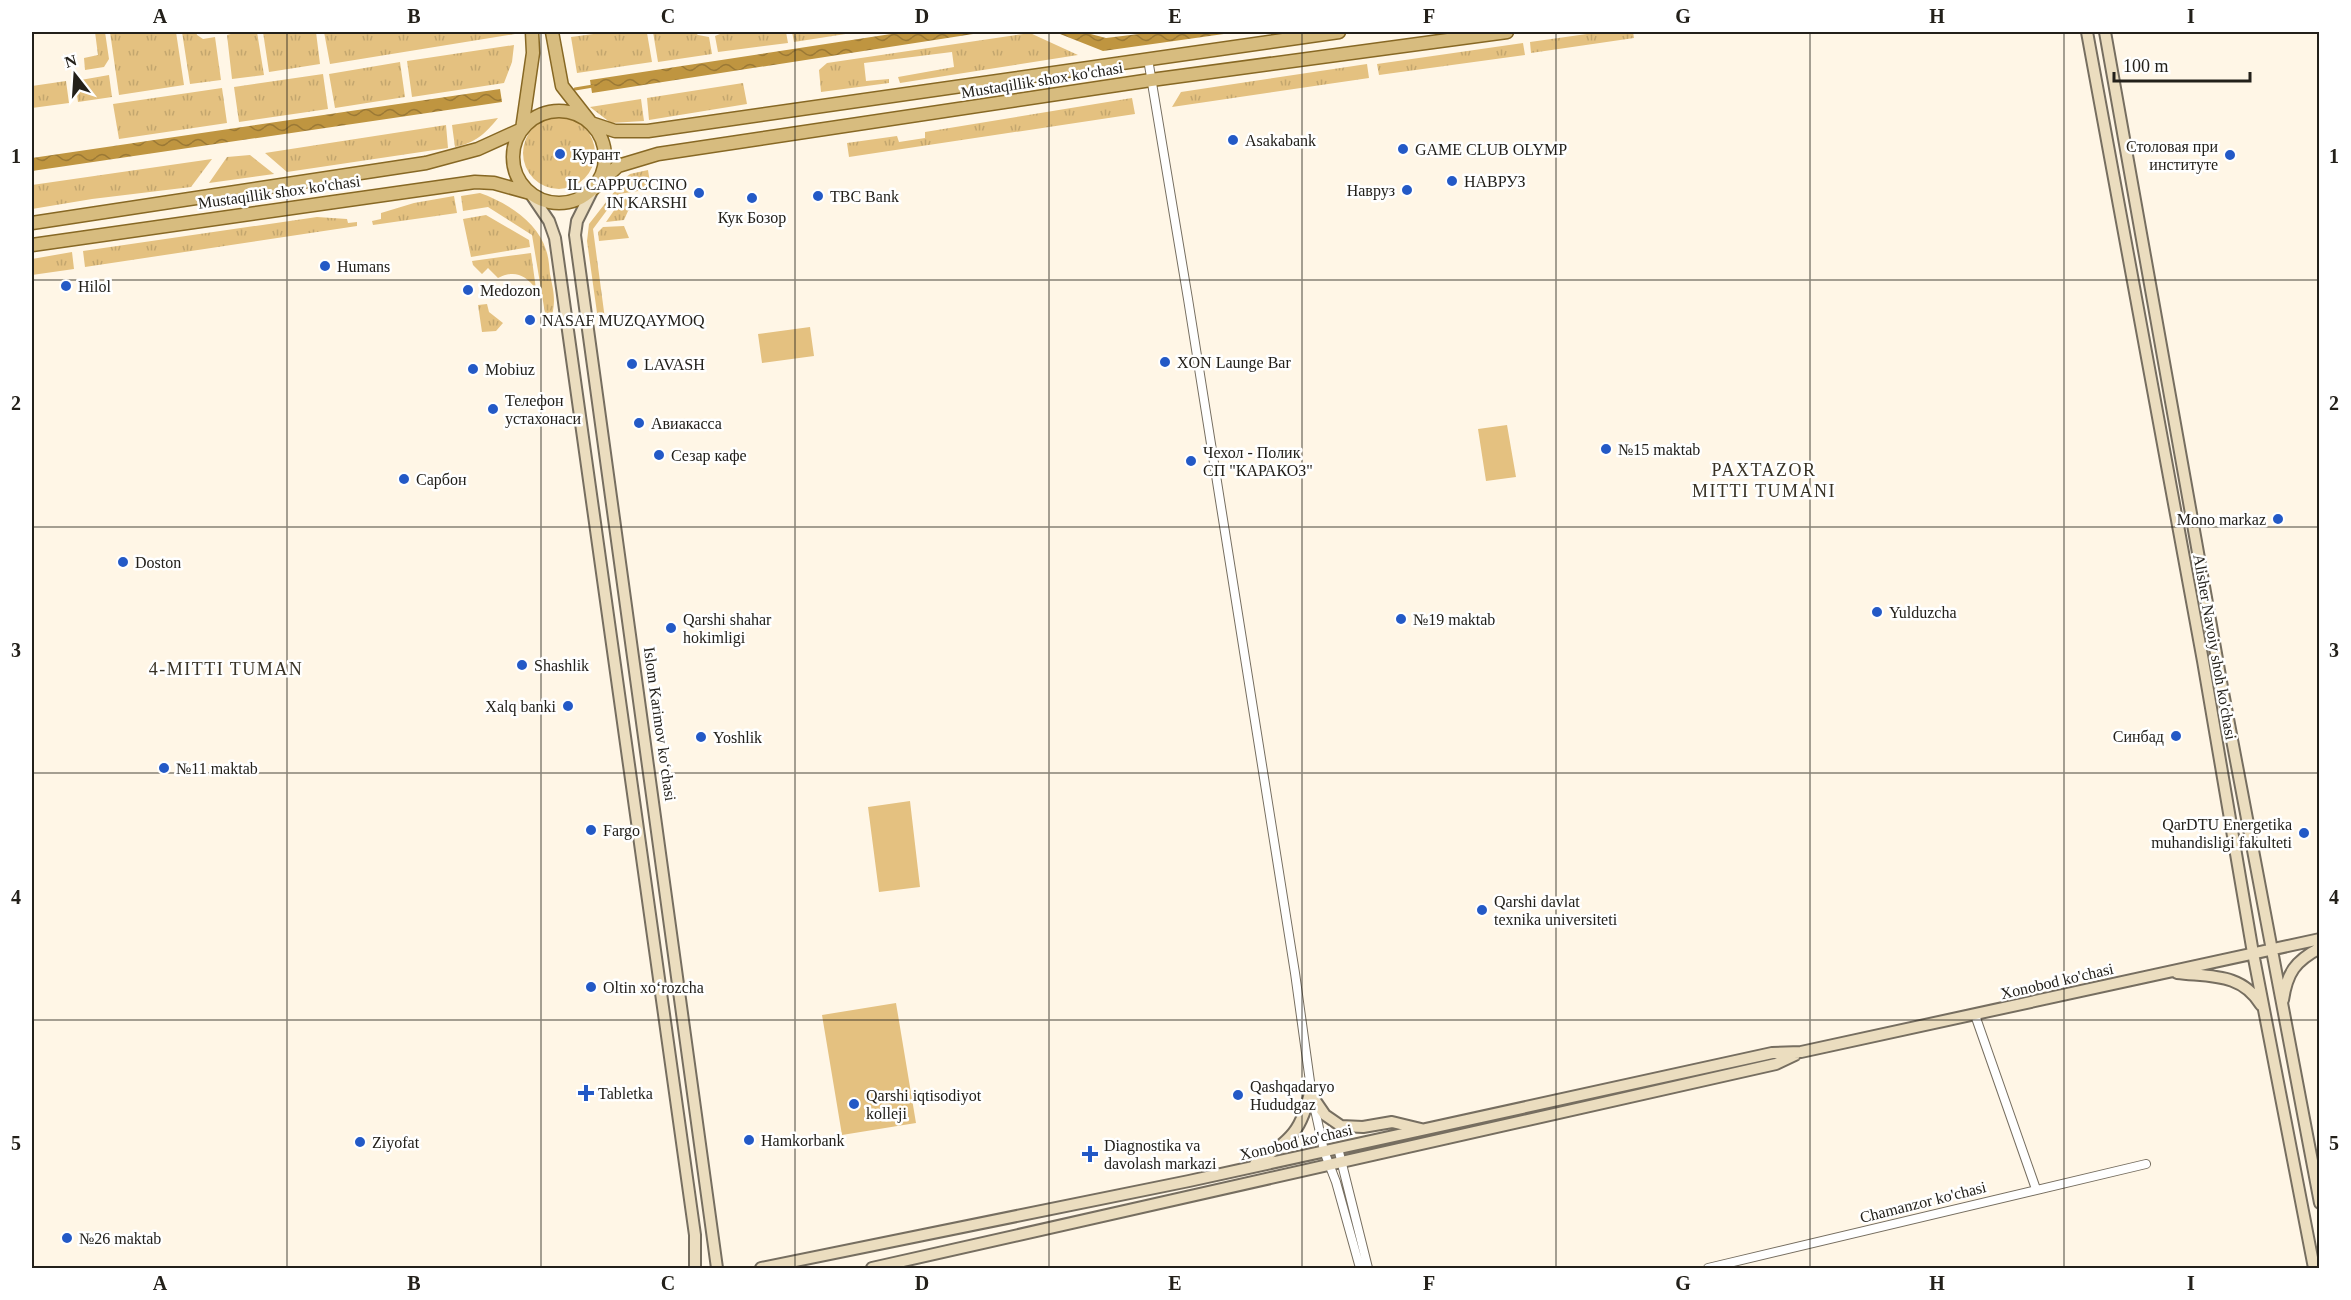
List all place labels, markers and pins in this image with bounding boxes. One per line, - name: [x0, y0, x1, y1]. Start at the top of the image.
- place label: Asakabank: [1245, 132, 1316, 149]
- marker: Asakabank: [1226, 133, 1240, 147]
- place label: Столовая при институте: [2126, 138, 2218, 174]
- place label: GAME CLUB OLYMP: [1415, 141, 1567, 158]
- marker: GAME CLUB OLYMP: [1396, 142, 1410, 156]
- place label: Курант: [572, 146, 620, 164]
- marker: Курант: [553, 147, 567, 161]
- marker: Столовая при институте: [2223, 148, 2237, 162]
- place label: НАВРУЗ: [1464, 173, 1525, 190]
- marker: НАВРУЗ: [1445, 174, 1459, 188]
- place label: IL CAPPUCCINO IN KARSHI: [567, 176, 687, 211]
- place label: Навруз: [1347, 182, 1395, 200]
- marker: Навруз: [1400, 183, 1414, 197]
- marker: IL CAPPUCCINO IN KARSHI: [692, 186, 706, 200]
- place label: TBC Bank: [830, 188, 899, 205]
- marker: TBC Bank: [811, 189, 825, 203]
- marker: Кук Бозор: [745, 191, 759, 205]
- place label: Кук Бозор: [718, 209, 786, 227]
- place label: Humans: [337, 258, 390, 275]
- marker: Humans: [318, 259, 332, 273]
- place label: Hilol: [78, 278, 111, 295]
- marker: Hilol: [59, 279, 73, 293]
- place label: Medozon: [480, 282, 540, 299]
- marker: Medozon: [461, 283, 475, 297]
- place label: NASAF MUZQAYMOQ: [542, 312, 705, 329]
- marker: NASAF MUZQAYMOQ: [523, 313, 537, 327]
- place label: XON Launge Bar: [1177, 354, 1291, 372]
- marker: XON Launge Bar: [1158, 355, 1172, 369]
- place label: LAVASH: [644, 356, 705, 373]
- marker: LAVASH: [625, 357, 639, 371]
- place label: Mobiuz: [485, 361, 535, 378]
- marker: Mobiuz: [466, 362, 480, 376]
- place label: Телефон устахонаси: [505, 392, 582, 428]
- marker: Телефон устахонаси: [486, 402, 500, 416]
- place label: Авиакасса: [651, 415, 722, 432]
- marker: Авиакасса: [632, 416, 646, 430]
- place label: №15 maktab: [1618, 441, 1700, 458]
- marker: №15 maktab: [1599, 442, 1613, 456]
- place label: Чехол - Полик СП "КАРАКОЗ": [1203, 444, 1313, 479]
- place label: Сезар кафе: [671, 447, 747, 465]
- marker: Сезар кафе: [652, 448, 666, 462]
- marker: Чехол - Полик СП "КАРАКОЗ": [1184, 454, 1198, 468]
- place label: Сарбон: [416, 471, 467, 489]
- marker: Сарбон: [397, 472, 411, 486]
- place label: Mono markaz: [2177, 511, 2266, 528]
- marker: Mono markaz: [2271, 512, 2285, 526]
- place label: Doston: [135, 554, 181, 571]
- marker: Doston: [116, 555, 130, 569]
- place label: Yulduzcha: [1889, 604, 1957, 621]
- marker: Yulduzcha: [1870, 605, 1884, 619]
- place label: Qarshi shahar hokimligi: [683, 611, 772, 647]
- place label: №19 maktab: [1413, 611, 1495, 628]
- marker: №19 maktab: [1394, 612, 1408, 626]
- marker: Qarshi shahar hokimligi: [664, 621, 678, 635]
- place label: Shashlik: [534, 657, 589, 674]
- marker: Shashlik: [515, 658, 529, 672]
- place label: Xalq banki: [485, 698, 557, 716]
- marker: Xalq banki: [561, 699, 575, 713]
- place label: Синбад: [2113, 728, 2164, 746]
- place label: Yoshlik: [713, 729, 762, 746]
- marker: Синбад: [2169, 729, 2183, 743]
- marker: Yoshlik: [694, 730, 708, 744]
- place label: №11 maktab: [176, 760, 258, 777]
- marker: №11 maktab: [157, 761, 171, 775]
- place label: QarDTU Energetika muhandisligi fakulteti: [2151, 816, 2293, 852]
- place label: Fargo: [603, 822, 640, 840]
- marker: Fargo: [584, 823, 598, 837]
- marker: QarDTU Energetika muhandisligi fakulteti: [2297, 826, 2311, 840]
- place label: Qarshi davlat texnika universiteti: [1494, 893, 1618, 928]
- marker: Qarshi davlat texnika universiteti: [1475, 903, 1489, 917]
- place label: Oltin xo‘rozcha: [603, 979, 704, 996]
- marker: Oltin xo‘rozcha: [584, 980, 598, 994]
- place label: Qashqadaryo Hududgaz: [1250, 1078, 1334, 1114]
- place label: Tabletka: [598, 1085, 653, 1102]
- marker: Tabletka: [579, 1086, 593, 1100]
- place label: Qarshi iqtisodiyot kolleji: [866, 1087, 982, 1123]
- marker: Qashqadaryo Hududgaz: [1231, 1088, 1245, 1102]
- marker: Qarshi iqtisodiyot kolleji: [847, 1097, 861, 1111]
- place label: Hamkorbank: [761, 1132, 845, 1149]
- marker: Hamkorbank: [742, 1133, 756, 1147]
- place label: Ziyofat: [372, 1134, 420, 1152]
- marker: Ziyofat: [353, 1135, 367, 1149]
- place label: Diagnostika va davolash markazi: [1104, 1137, 1217, 1172]
- marker: Diagnostika va davolash markazi: [1081, 1145, 1099, 1163]
- place label: №26 maktab: [79, 1230, 161, 1247]
- marker: №26 maktab: [60, 1231, 74, 1245]

